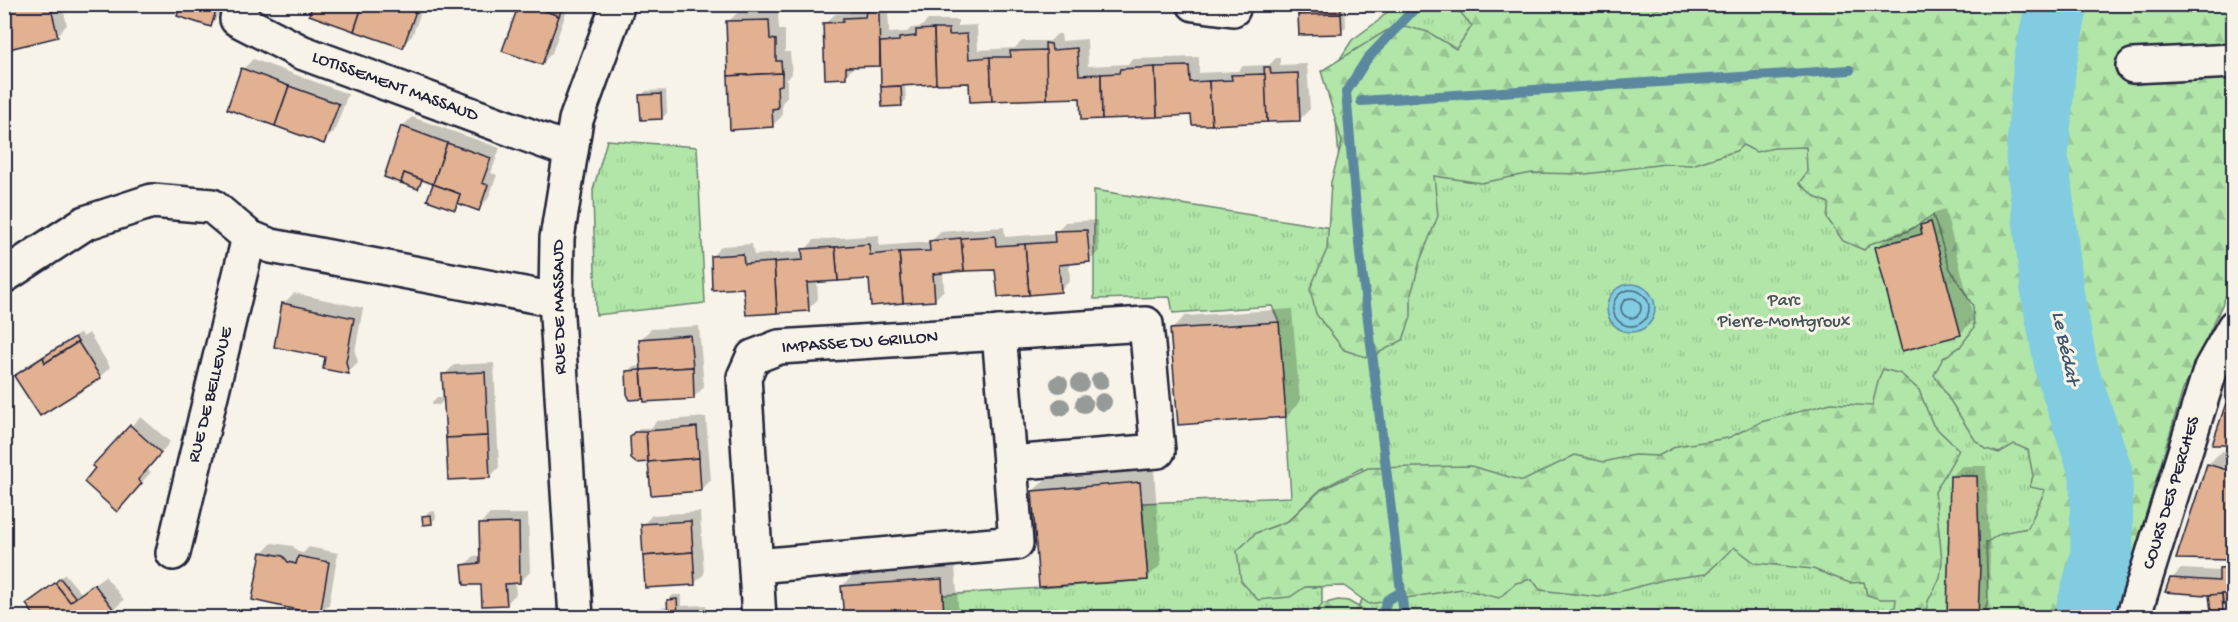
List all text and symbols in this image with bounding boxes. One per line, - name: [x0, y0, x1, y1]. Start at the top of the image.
- street label: LOTISSEMENT MASSAUD: [309, 47, 481, 127]
- street label: RUE DE MASSAUD: [548, 239, 572, 375]
- park label: Parc Pierre-Montgroux: [1717, 291, 1851, 333]
- water label: Le Bédat: [2045, 309, 2084, 390]
- street label: RUE DE BELLEVUE: [184, 324, 238, 465]
- street label: IMPASSE DU GRILLON: [781, 327, 939, 359]
- street label: COURS DES PERCHES: [2139, 413, 2205, 572]

